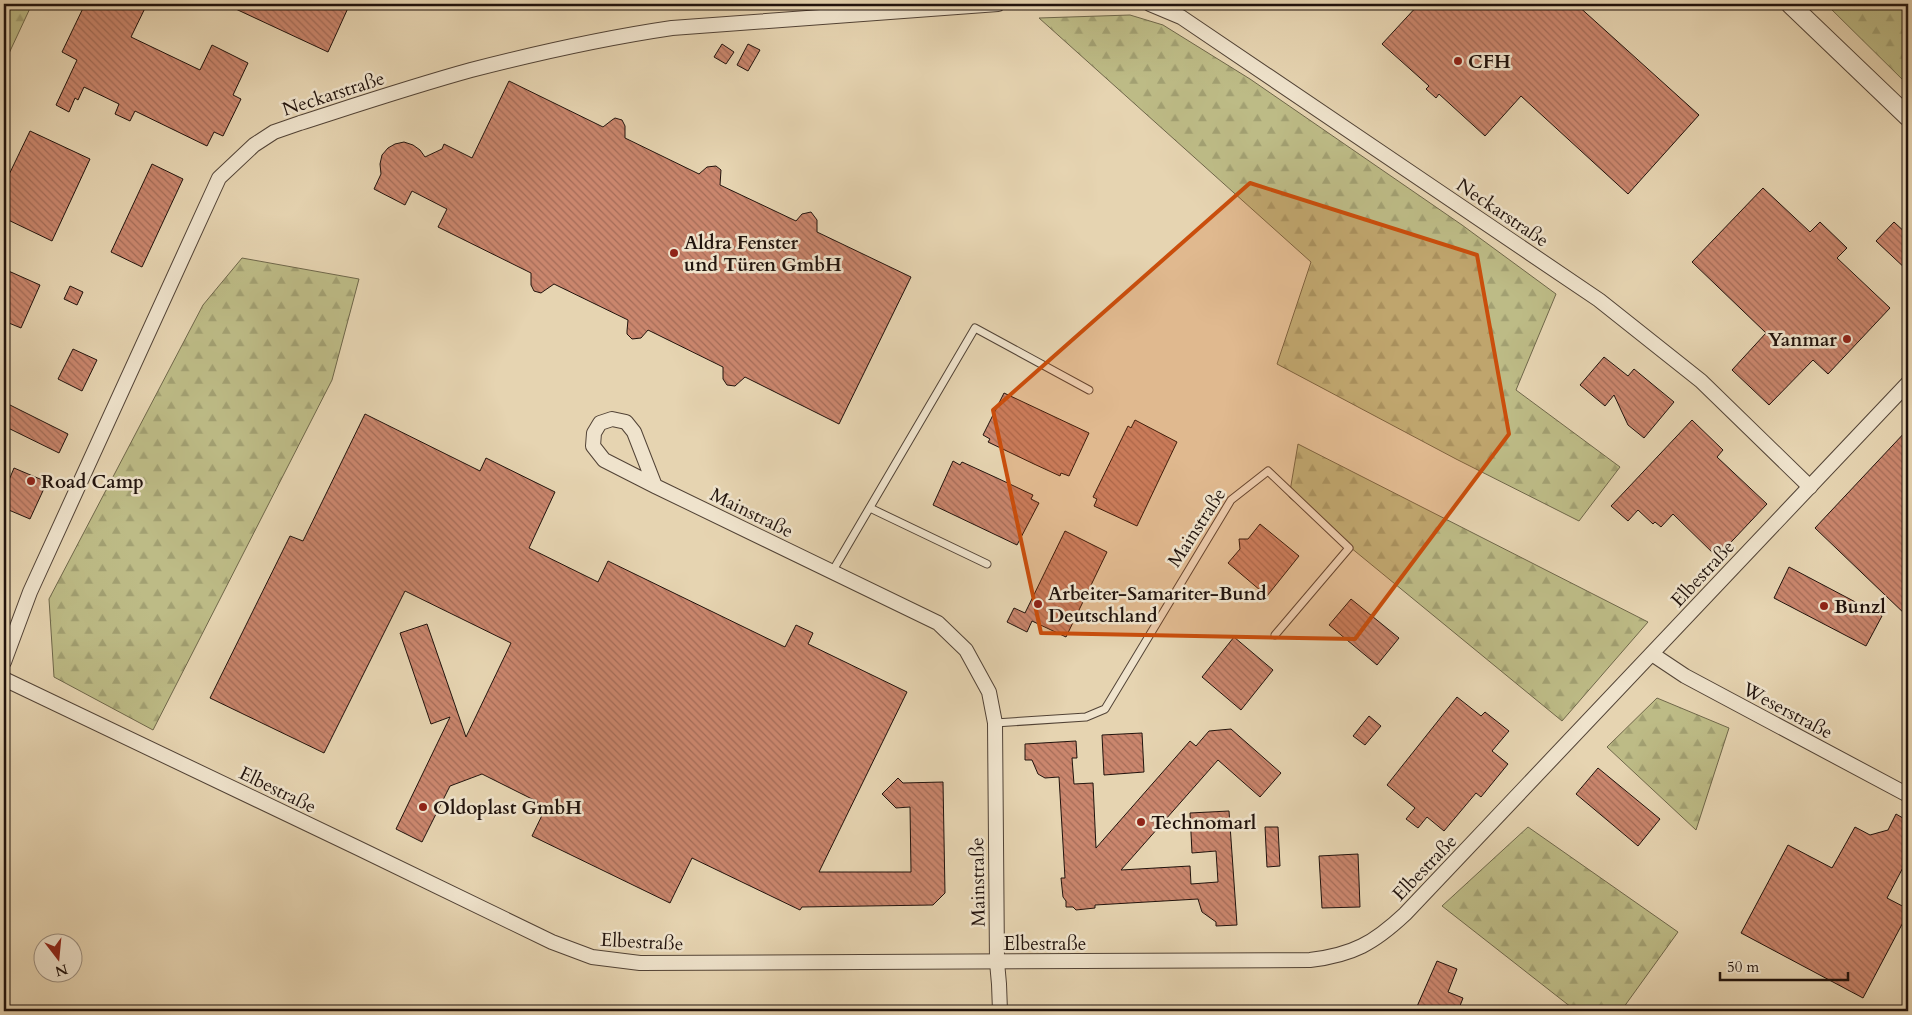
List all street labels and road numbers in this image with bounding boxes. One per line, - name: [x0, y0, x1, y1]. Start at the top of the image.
- street label: Neckarstraße: [279, 65, 388, 123]
- street label: Neckarstraße: [1451, 172, 1554, 253]
- street label: Mainstraße: [706, 482, 798, 544]
- street label: Mainstraße: [1162, 483, 1232, 572]
- street label: Elbestraße: [1665, 535, 1740, 613]
- street label: Weserstraße: [1737, 676, 1837, 746]
- street label: Elbestraße: [235, 760, 320, 820]
- street label: Elbestraße: [1387, 829, 1463, 907]
- street label: Mainstraße: [964, 837, 992, 927]
- street label: Elbestraße: [600, 927, 684, 957]
- street label: Elbestraße: [1004, 931, 1086, 957]

